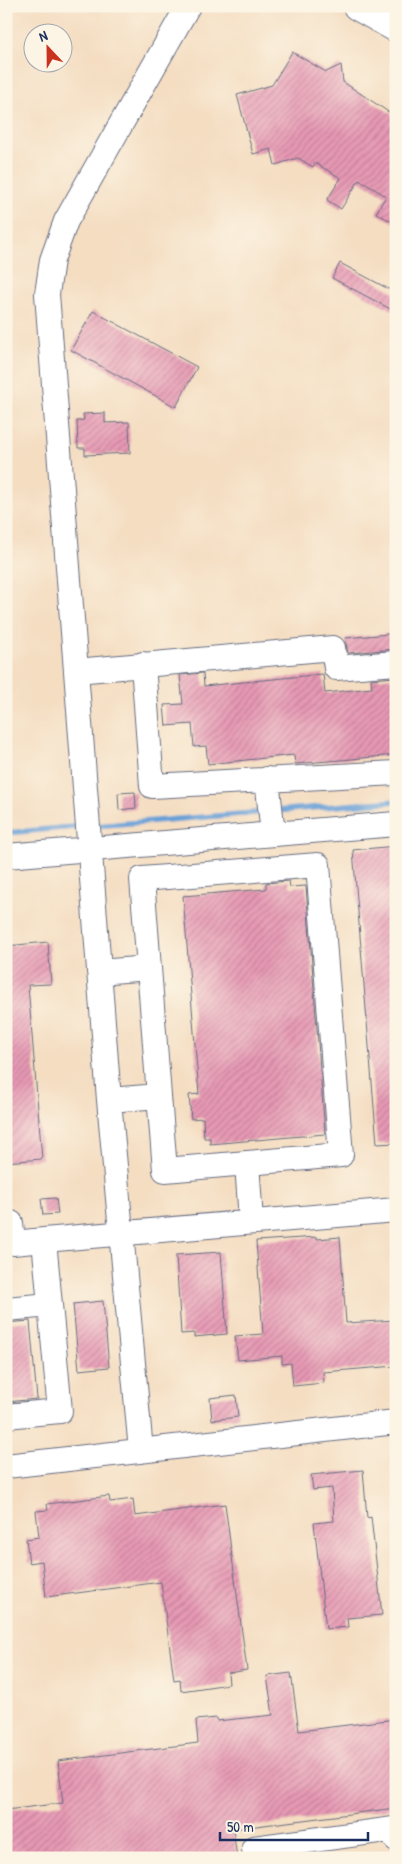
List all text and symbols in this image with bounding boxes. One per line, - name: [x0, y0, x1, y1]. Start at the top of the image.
- north arrow: [22, 22, 72, 72]
- text: N: [36, 25, 50, 46]
- scale bar: [220, 1809, 367, 1841]
- text: 50 m: [227, 1816, 254, 1837]

